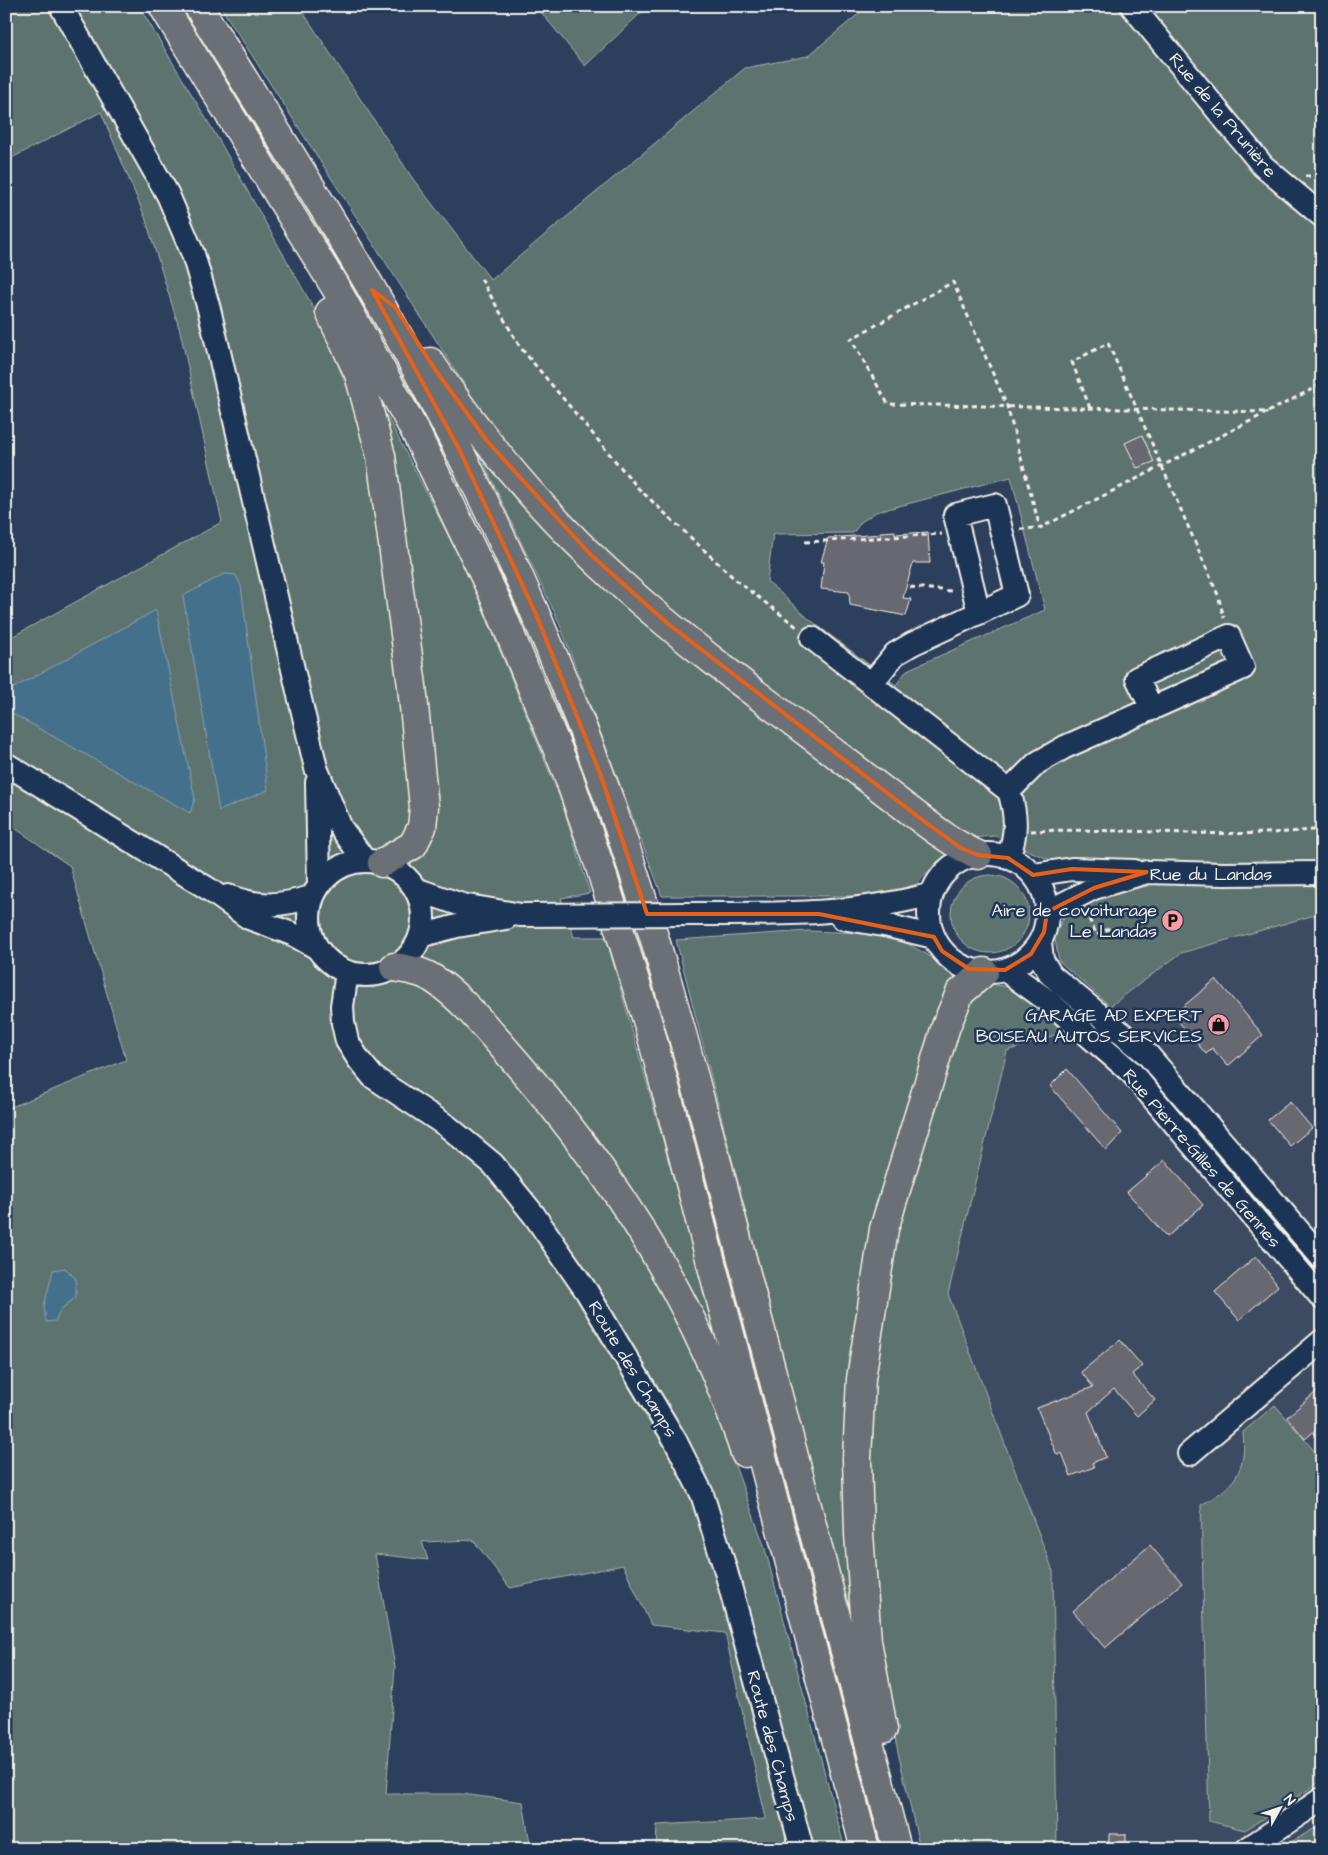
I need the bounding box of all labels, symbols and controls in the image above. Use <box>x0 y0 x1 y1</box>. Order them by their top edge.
street label: Rue de la Prunière <box>1163 48 1282 183</box>
street label: Rue du Landas <box>1150 862 1272 887</box>
place label: Aire de covoiturage Le Landas <box>991 898 1157 944</box>
parking icon: Aire de covoiturage Le Landas <box>1161 908 1185 932</box>
place label: GARAGE AD EXPERT BOISEAU AUTOS SERVICES <box>976 1003 1203 1049</box>
shop icon: GARAGE AD EXPERT BOISEAU AUTOS SERVICES <box>1206 1013 1230 1037</box>
street label: Rue Pierre-Gilles de Gennes <box>1117 1063 1287 1253</box>
street label: Route des Champs <box>582 1296 683 1442</box>
street label: Route des Champs <box>740 1668 805 1824</box>
north arrow <box>1256 1782 1306 1832</box>
text: N <box>1279 1790 1300 1810</box>

